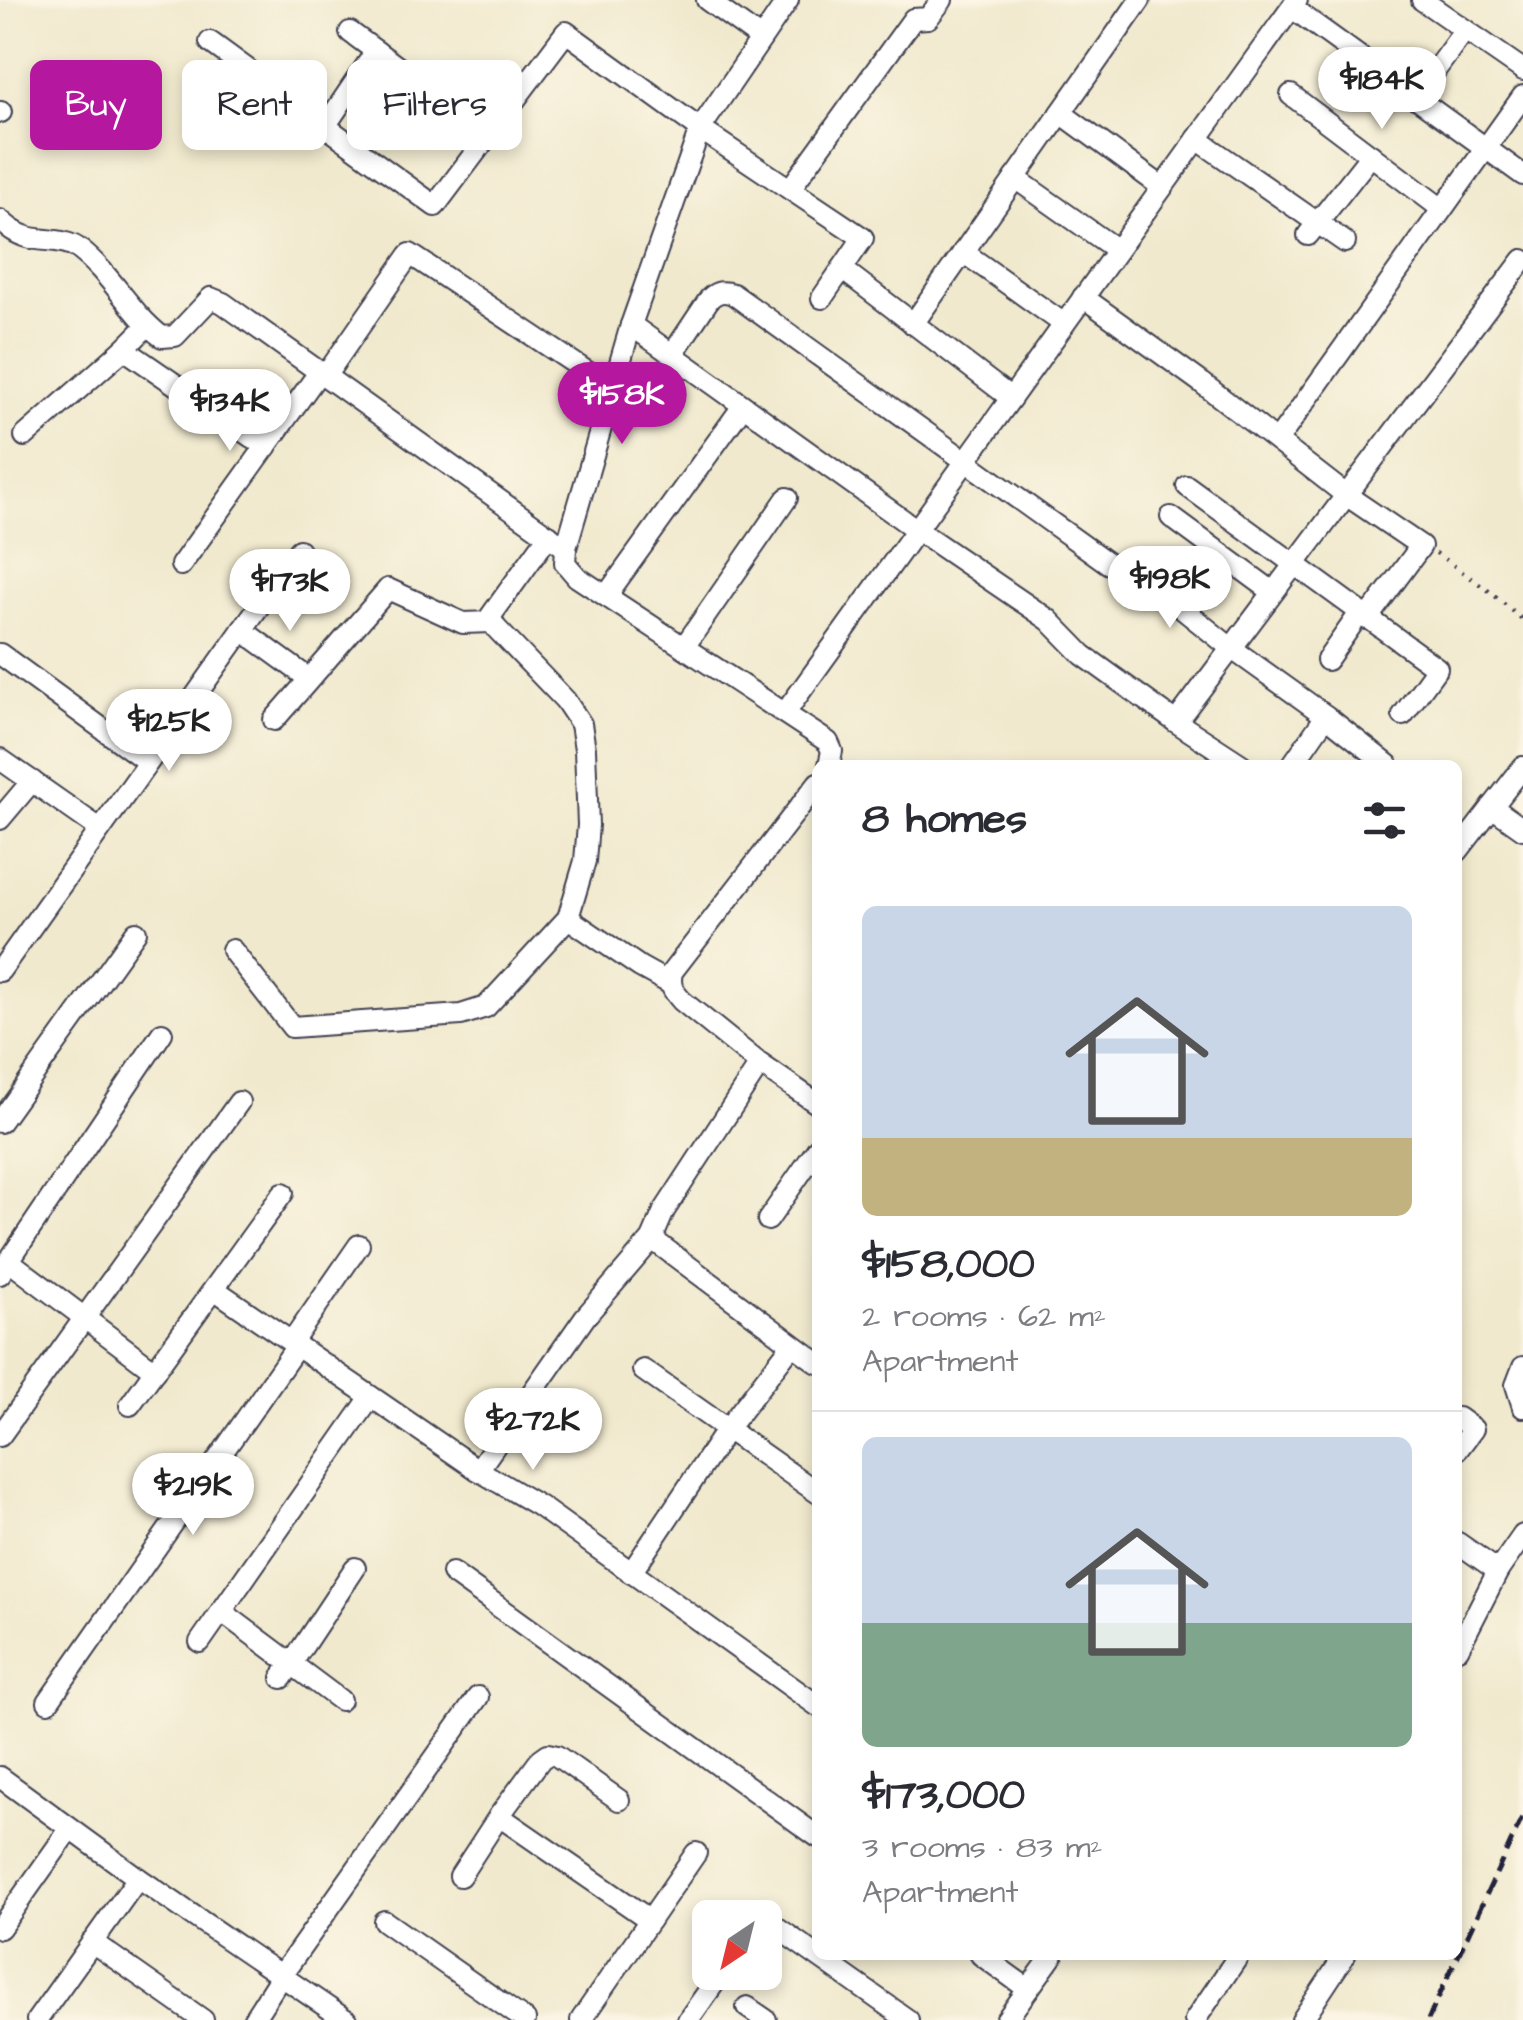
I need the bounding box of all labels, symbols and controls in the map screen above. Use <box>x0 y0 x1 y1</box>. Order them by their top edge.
pin: $184K <box>1312 47 1452 132</box>
text: $184K <box>1340 57 1424 102</box>
chip: Buy <box>30 60 162 150</box>
chip: Rent <box>182 60 327 150</box>
chip: Filters <box>347 60 522 150</box>
pin: $158K <box>552 362 692 447</box>
pin: $134K <box>160 369 300 454</box>
text: $158K <box>580 372 664 417</box>
text: $134K <box>190 379 270 424</box>
pin: $198K <box>1100 546 1240 631</box>
pin: $173K <box>220 549 360 634</box>
text: $198K <box>1130 556 1210 601</box>
text: $173K <box>251 559 329 604</box>
pin: $125K <box>99 689 239 774</box>
text: $125K <box>128 699 210 744</box>
text: 8 homes <box>862 791 1027 849</box>
icon: filters <box>1357 793 1412 848</box>
icon: home <box>1047 971 1227 1151</box>
text: $158,000 <box>862 1236 1035 1294</box>
text: 2 rooms · 62 m² <box>862 1294 1106 1339</box>
text: Apartment <box>862 1339 1018 1384</box>
pin: $272K <box>463 1388 603 1473</box>
text: $272K <box>486 1398 580 1443</box>
pin: $219K <box>123 1453 263 1538</box>
text: $219K <box>154 1463 232 1508</box>
icon: home <box>1047 1502 1227 1682</box>
text: $173,000 <box>862 1767 1025 1825</box>
text: 3 rooms · 83 m² <box>862 1825 1103 1870</box>
text: Apartment <box>862 1870 1018 1915</box>
north arrow <box>692 1900 782 1990</box>
map controls <box>692 1900 782 1990</box>

